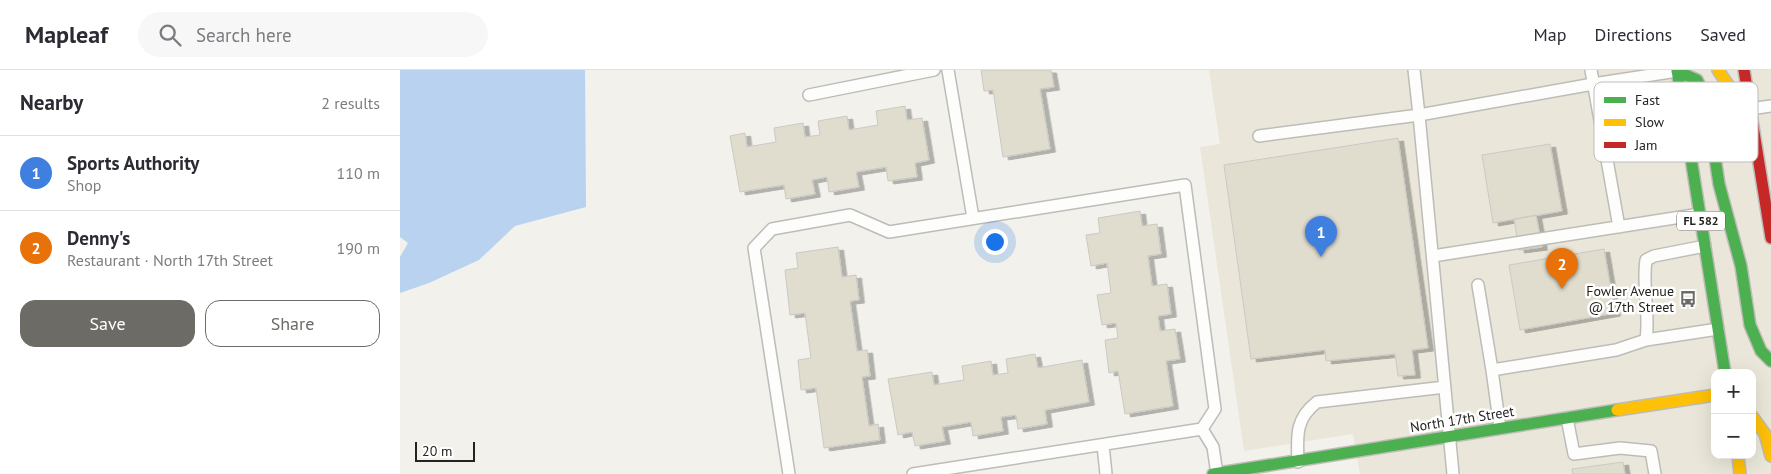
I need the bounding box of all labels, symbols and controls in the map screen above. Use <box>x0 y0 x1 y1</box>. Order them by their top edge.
search box <box>138 12 488 57</box>
text: Mapleaf <box>25 19 108 50</box>
icon: search <box>156 21 184 49</box>
text: Search here <box>196 23 292 47</box>
text: Map <box>1534 23 1566 46</box>
text: Directions <box>1594 23 1672 46</box>
text: Saved <box>1700 23 1746 46</box>
legend <box>1594 82 1758 162</box>
text: Nearby <box>20 89 83 116</box>
text: Fast <box>1635 91 1660 109</box>
text: 2 results <box>321 93 380 113</box>
text: Slow <box>1635 113 1665 131</box>
text: Jam <box>1634 136 1657 154</box>
text: Sports Authority <box>67 151 199 175</box>
text: 1 <box>31 163 41 183</box>
text: 110 m <box>337 163 380 183</box>
text: Shop <box>67 175 101 195</box>
road number: FL 582 <box>1677 212 1725 230</box>
pin: 1 <box>1305 216 1337 257</box>
text: Denny's <box>67 226 130 250</box>
your location <box>982 229 1008 255</box>
text: 2 <box>31 238 41 258</box>
text: 190 m <box>337 238 380 258</box>
pin: 2 <box>1546 248 1578 289</box>
text: Restaurant · North 17th Street <box>67 250 273 270</box>
place label: Fowler Avenue @ 17th Street <box>1586 282 1674 316</box>
bus stop icon: Fowler Avenue @ 17th Street <box>1678 289 1698 309</box>
button: Save <box>20 300 195 347</box>
button: Share <box>205 300 380 347</box>
map controls <box>1711 369 1756 459</box>
button: + <box>1711 369 1756 414</box>
street label: North 17th Street <box>1409 402 1516 436</box>
button: − <box>1711 414 1756 459</box>
scale bar <box>415 439 475 462</box>
text: 20 m <box>422 442 452 460</box>

